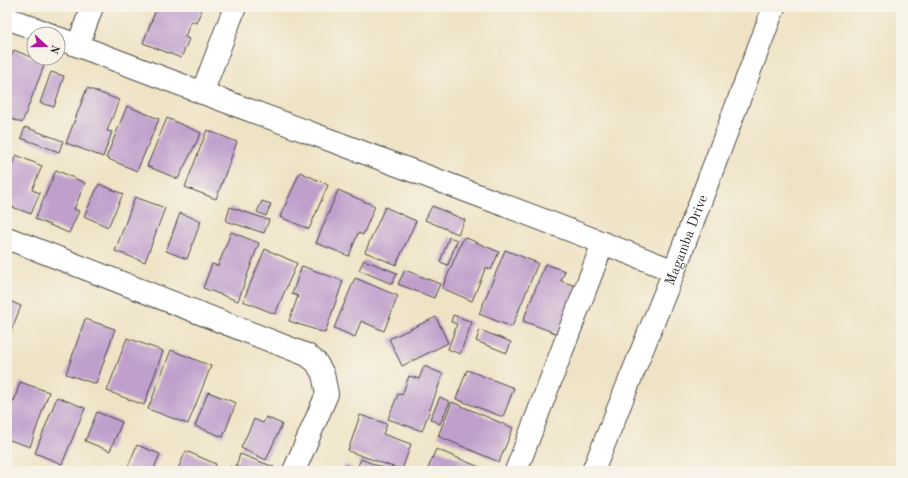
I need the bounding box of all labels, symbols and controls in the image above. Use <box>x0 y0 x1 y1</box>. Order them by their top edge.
north arrow <box>26 26 66 66</box>
text: N <box>47 43 61 55</box>
street label: Magamba Drive <box>663 193 710 288</box>

